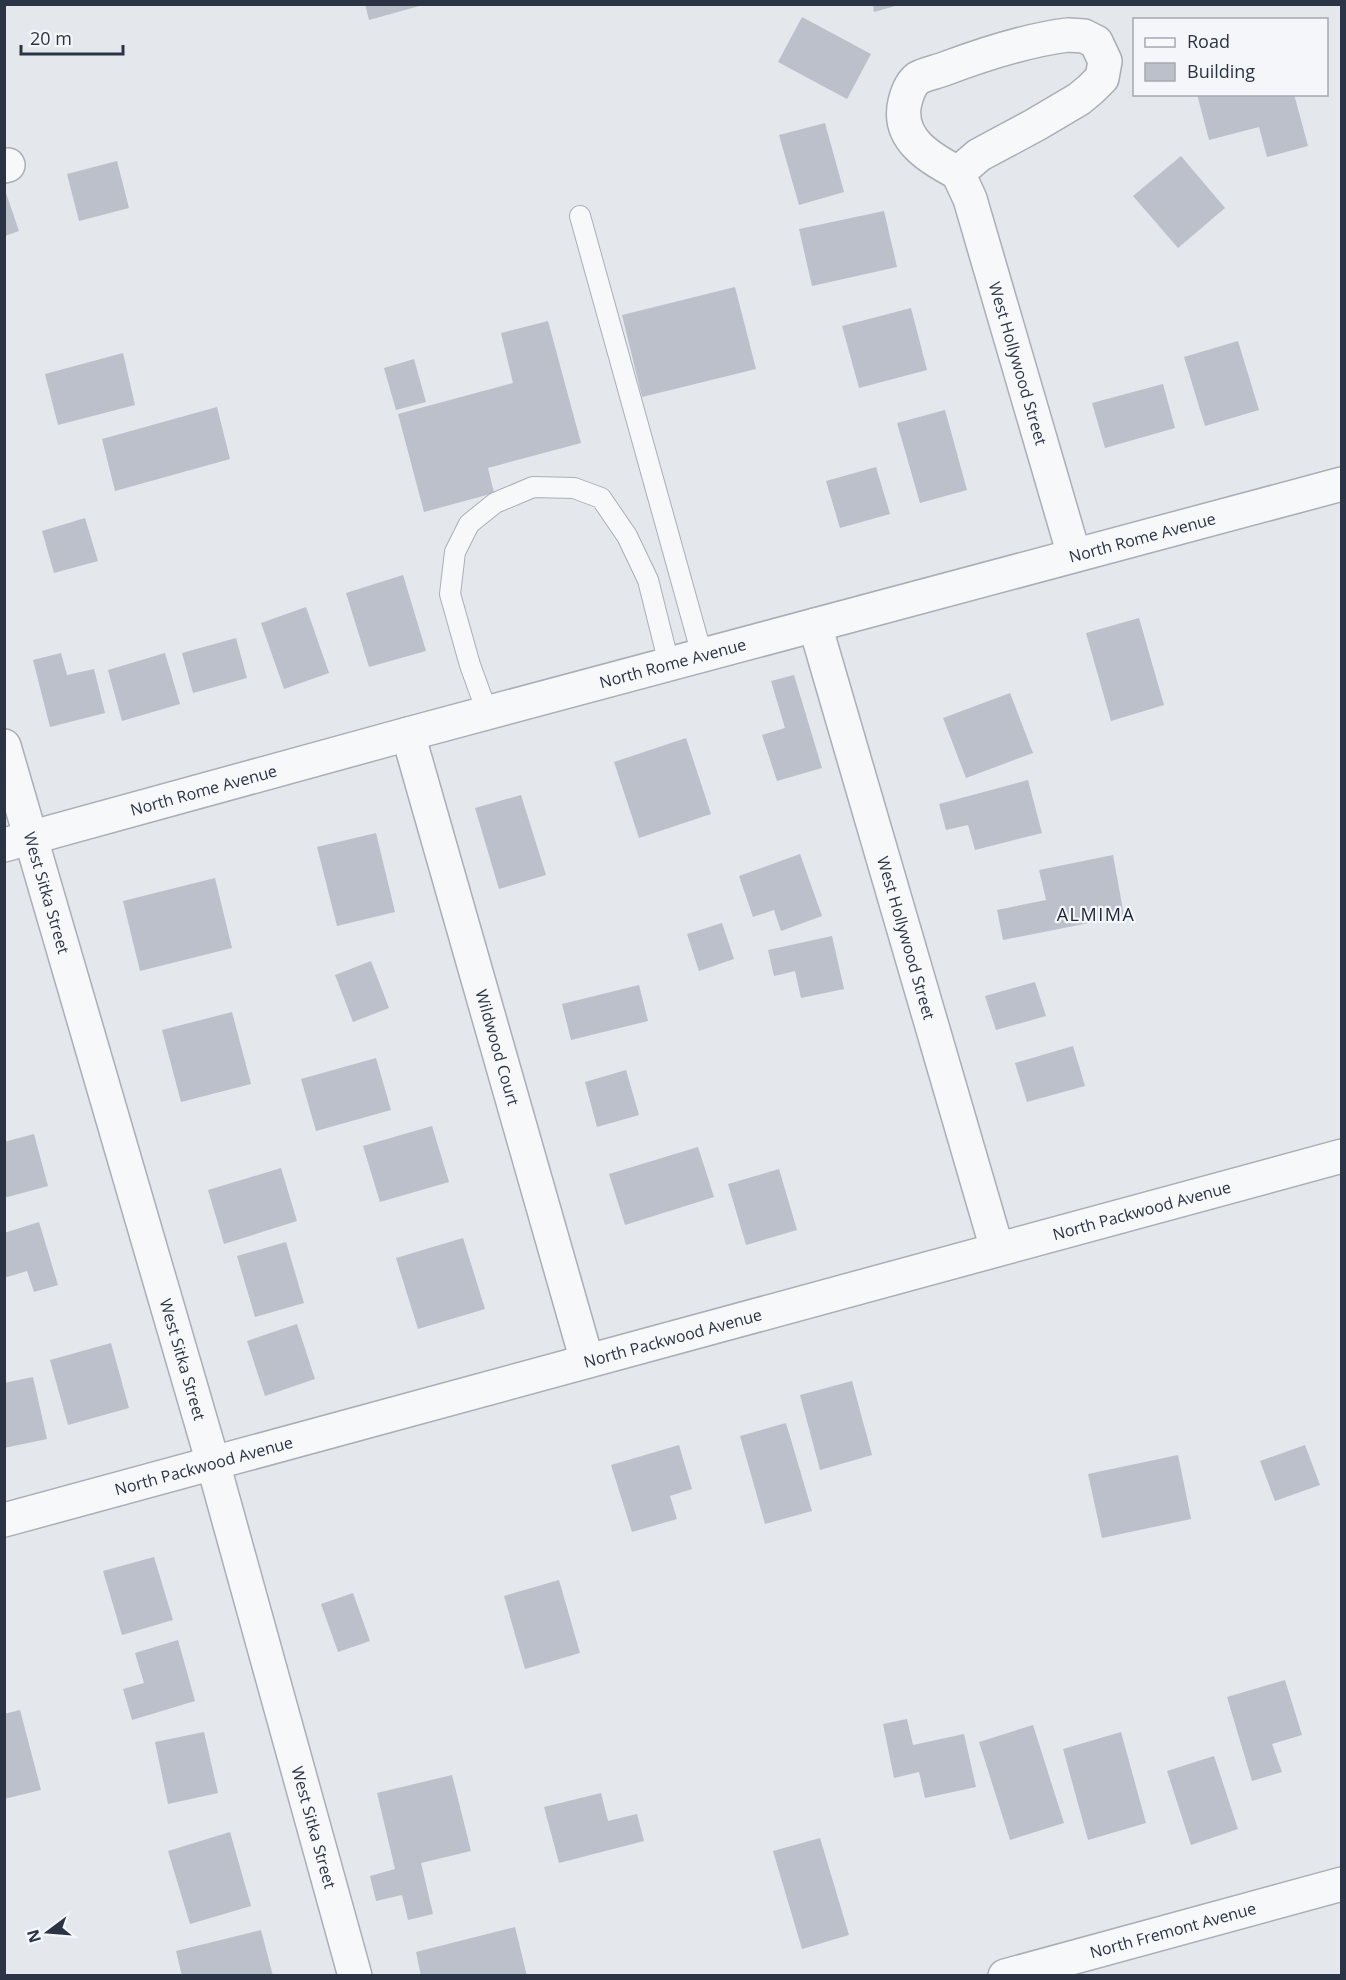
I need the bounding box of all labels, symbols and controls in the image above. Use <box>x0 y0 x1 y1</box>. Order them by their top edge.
scale bar <box>21 18 123 56</box>
legend <box>1133 18 1328 96</box>
text: 20 m <box>30 26 72 50</box>
text: Road <box>1187 29 1230 53</box>
text: Building <box>1187 59 1255 83</box>
street label: West Hollywood Street <box>984 279 1052 448</box>
street label: North Rome Avenue <box>1066 507 1218 568</box>
street label: North Rome Avenue <box>597 633 749 693</box>
street label: North Rome Avenue <box>128 760 279 821</box>
street label: West Sitka Street <box>19 829 75 957</box>
street label: West Hollywood Street <box>872 854 941 1022</box>
district label: ALMIMA <box>1057 902 1135 926</box>
street label: Wildwood Court <box>470 987 525 1108</box>
street label: North Packwood Avenue <box>1050 1176 1233 1245</box>
street label: West Sitka Street <box>155 1296 211 1423</box>
street label: North Packwood Avenue <box>581 1303 764 1373</box>
street label: North Packwood Avenue <box>112 1431 295 1500</box>
street label: West Sitka Street <box>286 1764 341 1891</box>
street label: North Fremont Avenue <box>1087 1897 1258 1963</box>
north arrow <box>18 1902 78 1962</box>
text: N <box>21 1927 46 1945</box>

